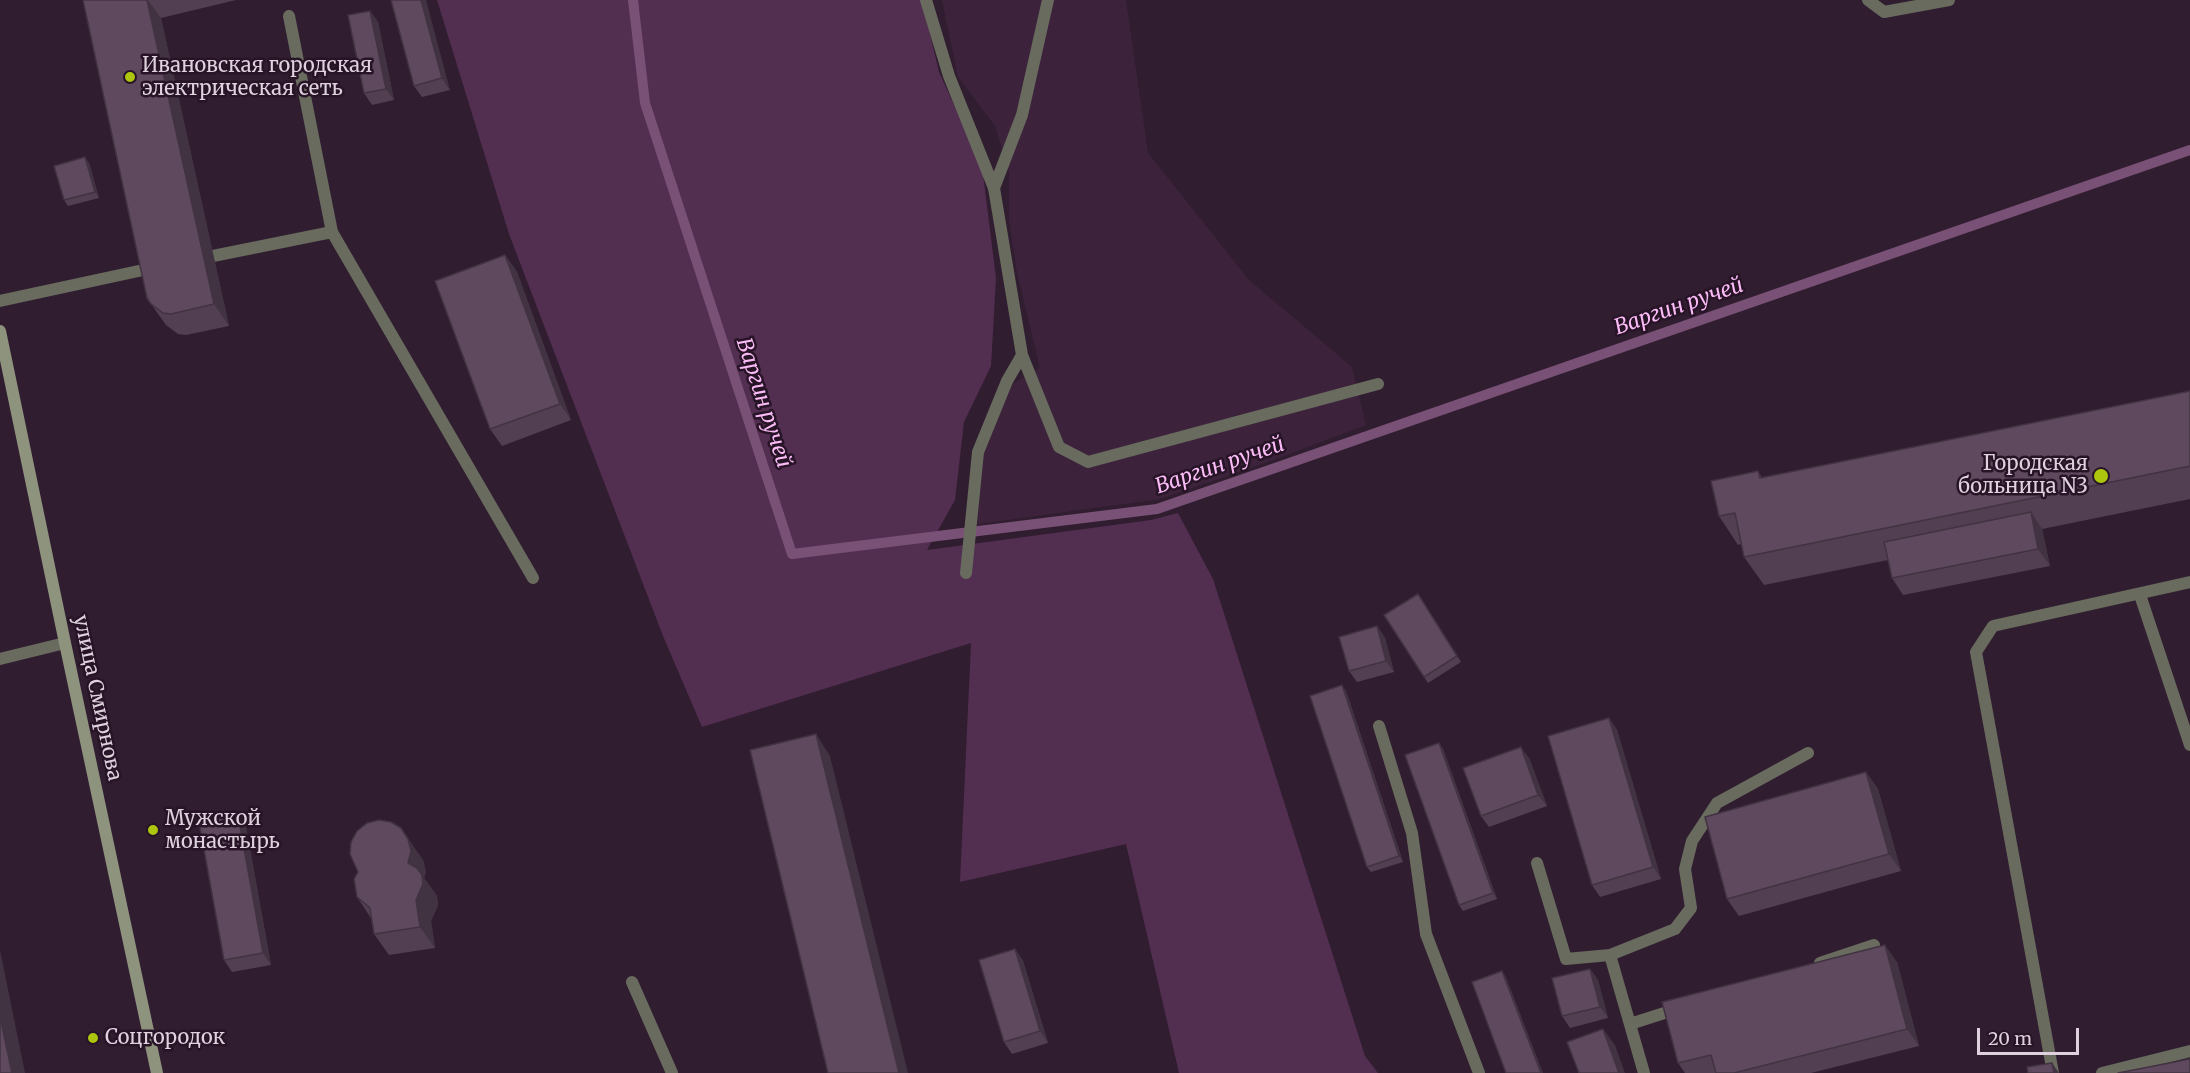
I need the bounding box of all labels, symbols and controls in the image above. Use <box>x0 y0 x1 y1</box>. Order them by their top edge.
place label: Ивановская городская электрическая сеть <box>142 54 372 101</box>
marker: Ивановская городская электрическая сеть <box>123 70 137 84</box>
water label: Варгин ручей <box>1611 273 1747 341</box>
water label: Варгин ручей <box>730 335 796 471</box>
water label: Варгин ручей <box>1152 432 1288 500</box>
place label: Городская больница N3 <box>1958 452 2088 499</box>
marker: Городская больница N3 <box>2092 467 2110 485</box>
street label: улица Смирнова <box>68 613 126 783</box>
place label: Мужской монастырь <box>165 807 280 854</box>
marker: Мужской монастырь <box>146 823 160 837</box>
scale bar <box>1980 1016 2082 1054</box>
place label: Соцгородок <box>105 1026 225 1050</box>
text: 20 m <box>1988 1027 2032 1050</box>
marker: Соцгородок <box>86 1031 100 1045</box>

